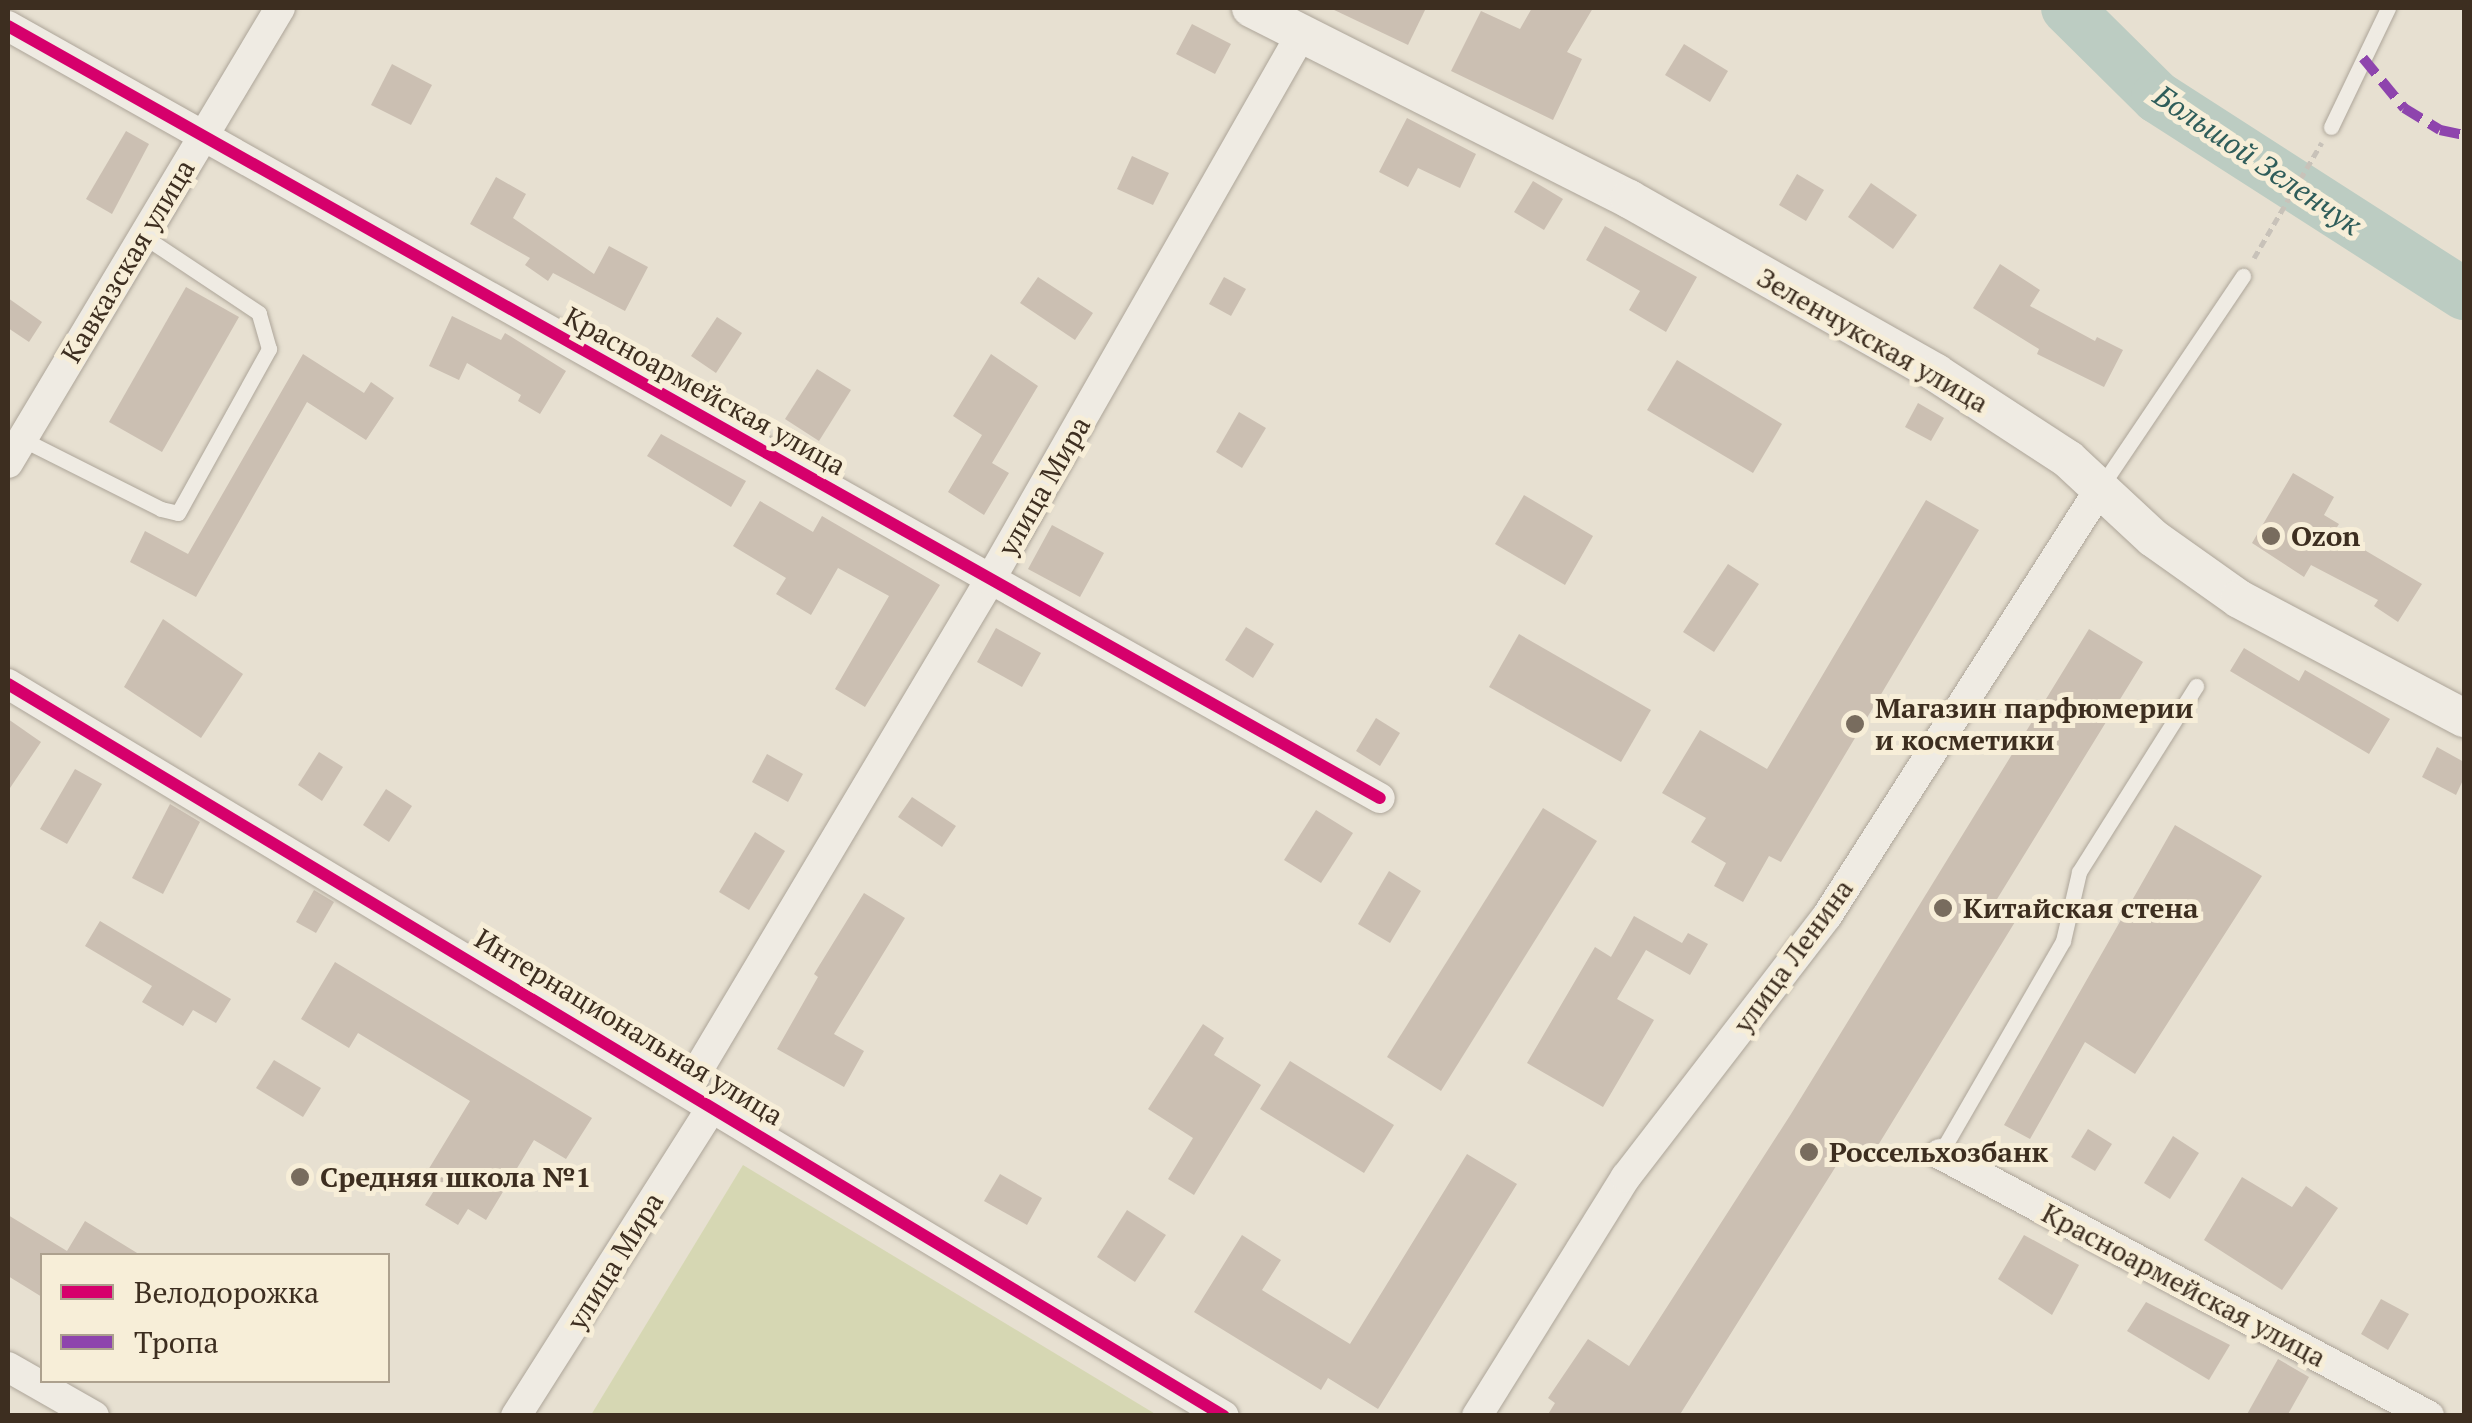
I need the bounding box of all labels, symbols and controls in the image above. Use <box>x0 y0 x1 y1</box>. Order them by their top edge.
water label: Большой Зеленчук <box>2147 77 2369 243</box>
street label: Кавказская улица <box>54 153 202 369</box>
street label: Зеленчукская улица <box>1751 260 1995 420</box>
street label: Красноармейская улица <box>558 300 852 482</box>
street label: улица Мира <box>991 410 1097 562</box>
place label: Ozon <box>2291 519 2360 553</box>
marker: Ozon <box>2260 525 2282 547</box>
place label: Магазин парфюмерии и косметики <box>1875 691 2194 757</box>
marker: Магазин парфюмерии и косметики <box>1844 713 1866 735</box>
street label: улица Ленина <box>1726 873 1860 1039</box>
place label: Китайская стена <box>1963 891 2199 925</box>
marker: Китайская стена <box>1932 897 1954 919</box>
street label: Интернациональная улица <box>469 922 789 1132</box>
place label: Россельхозбанк <box>1829 1135 2048 1169</box>
marker: Россельхозбанк <box>1798 1141 1820 1163</box>
place label: Средняя школа №1 <box>320 1160 591 1194</box>
marker: Средняя школа №1 <box>289 1166 311 1188</box>
street label: улица Мира <box>560 1186 670 1336</box>
street label: Красноармейская улица <box>2036 1196 2332 1374</box>
legend <box>40 1253 390 1383</box>
text: Велодорожка <box>134 1272 319 1312</box>
text: Тропа <box>134 1322 219 1362</box>

